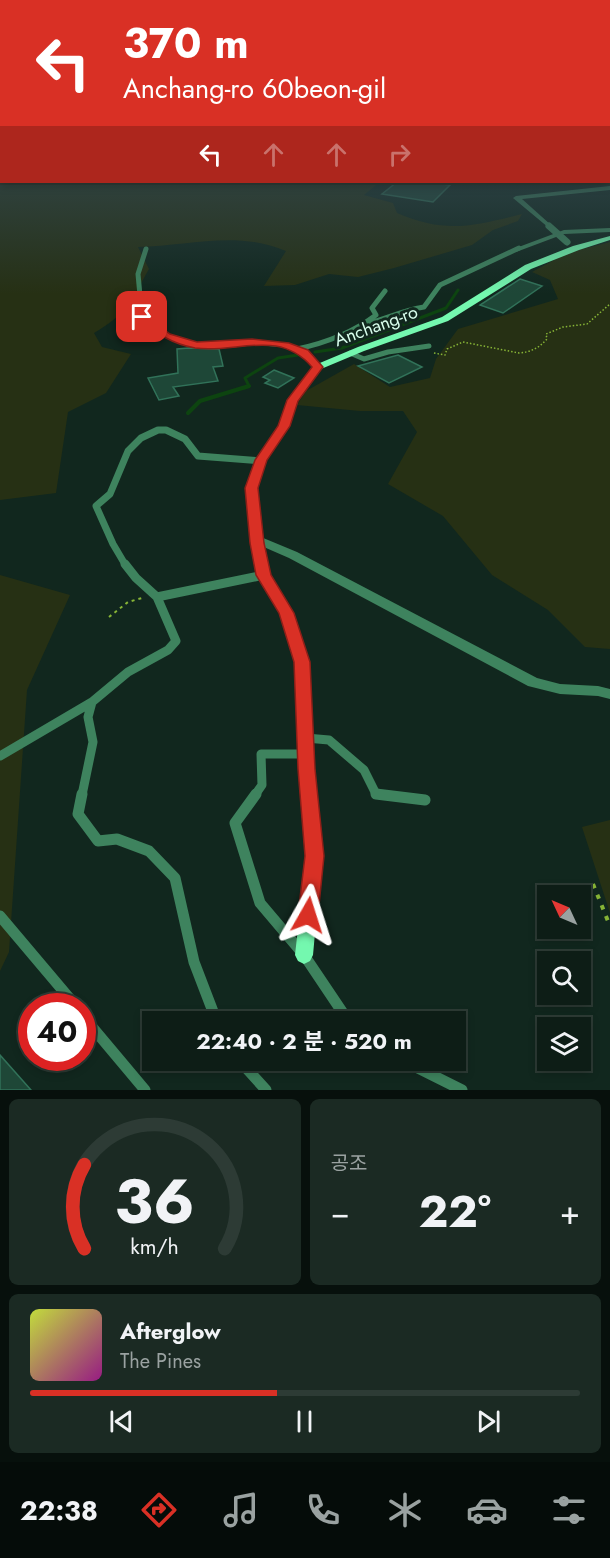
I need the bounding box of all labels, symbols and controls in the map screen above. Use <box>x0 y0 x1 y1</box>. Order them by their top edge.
text: 370 m <box>123 13 249 74</box>
icon: left <box>24 24 102 102</box>
text: Anchang-ro 60beon-gil <box>123 69 386 108</box>
icon: left <box>194 138 227 171</box>
icon: ahead <box>257 138 290 171</box>
icon: ahead <box>320 138 353 171</box>
icon: right <box>383 138 416 171</box>
pin <box>116 291 167 342</box>
street label: Anchang-ro <box>331 299 422 353</box>
icon: arrive <box>125 300 158 333</box>
position arrow <box>276 883 340 947</box>
north arrow <box>537 885 591 939</box>
map controls <box>537 885 591 1071</box>
button: search <box>537 951 591 1005</box>
speed limit sign: 40 <box>18 993 96 1071</box>
button: layers <box>537 1017 591 1071</box>
text: 22:40 · 2 분 · 520 m <box>196 1025 412 1057</box>
text: 공조 <box>331 1149 367 1178</box>
text: 36 <box>115 1156 195 1246</box>
text: 22° <box>419 1179 491 1244</box>
text: − <box>331 1189 350 1236</box>
text: + <box>560 1189 580 1236</box>
text: km/h <box>131 1231 179 1262</box>
text: Afterglow <box>120 1315 221 1347</box>
text: The Pines <box>120 1347 201 1376</box>
icon: previous <box>105 1405 138 1438</box>
icon: pause <box>288 1405 321 1438</box>
icon: next <box>472 1405 505 1438</box>
icon: directions <box>138 1489 180 1531</box>
icon: music <box>220 1489 262 1531</box>
icon: phone <box>302 1489 344 1531</box>
icon: climate <box>384 1489 426 1531</box>
icon: car <box>466 1489 508 1531</box>
icon: filters <box>548 1489 590 1531</box>
text: 22:38 <box>20 1491 98 1530</box>

